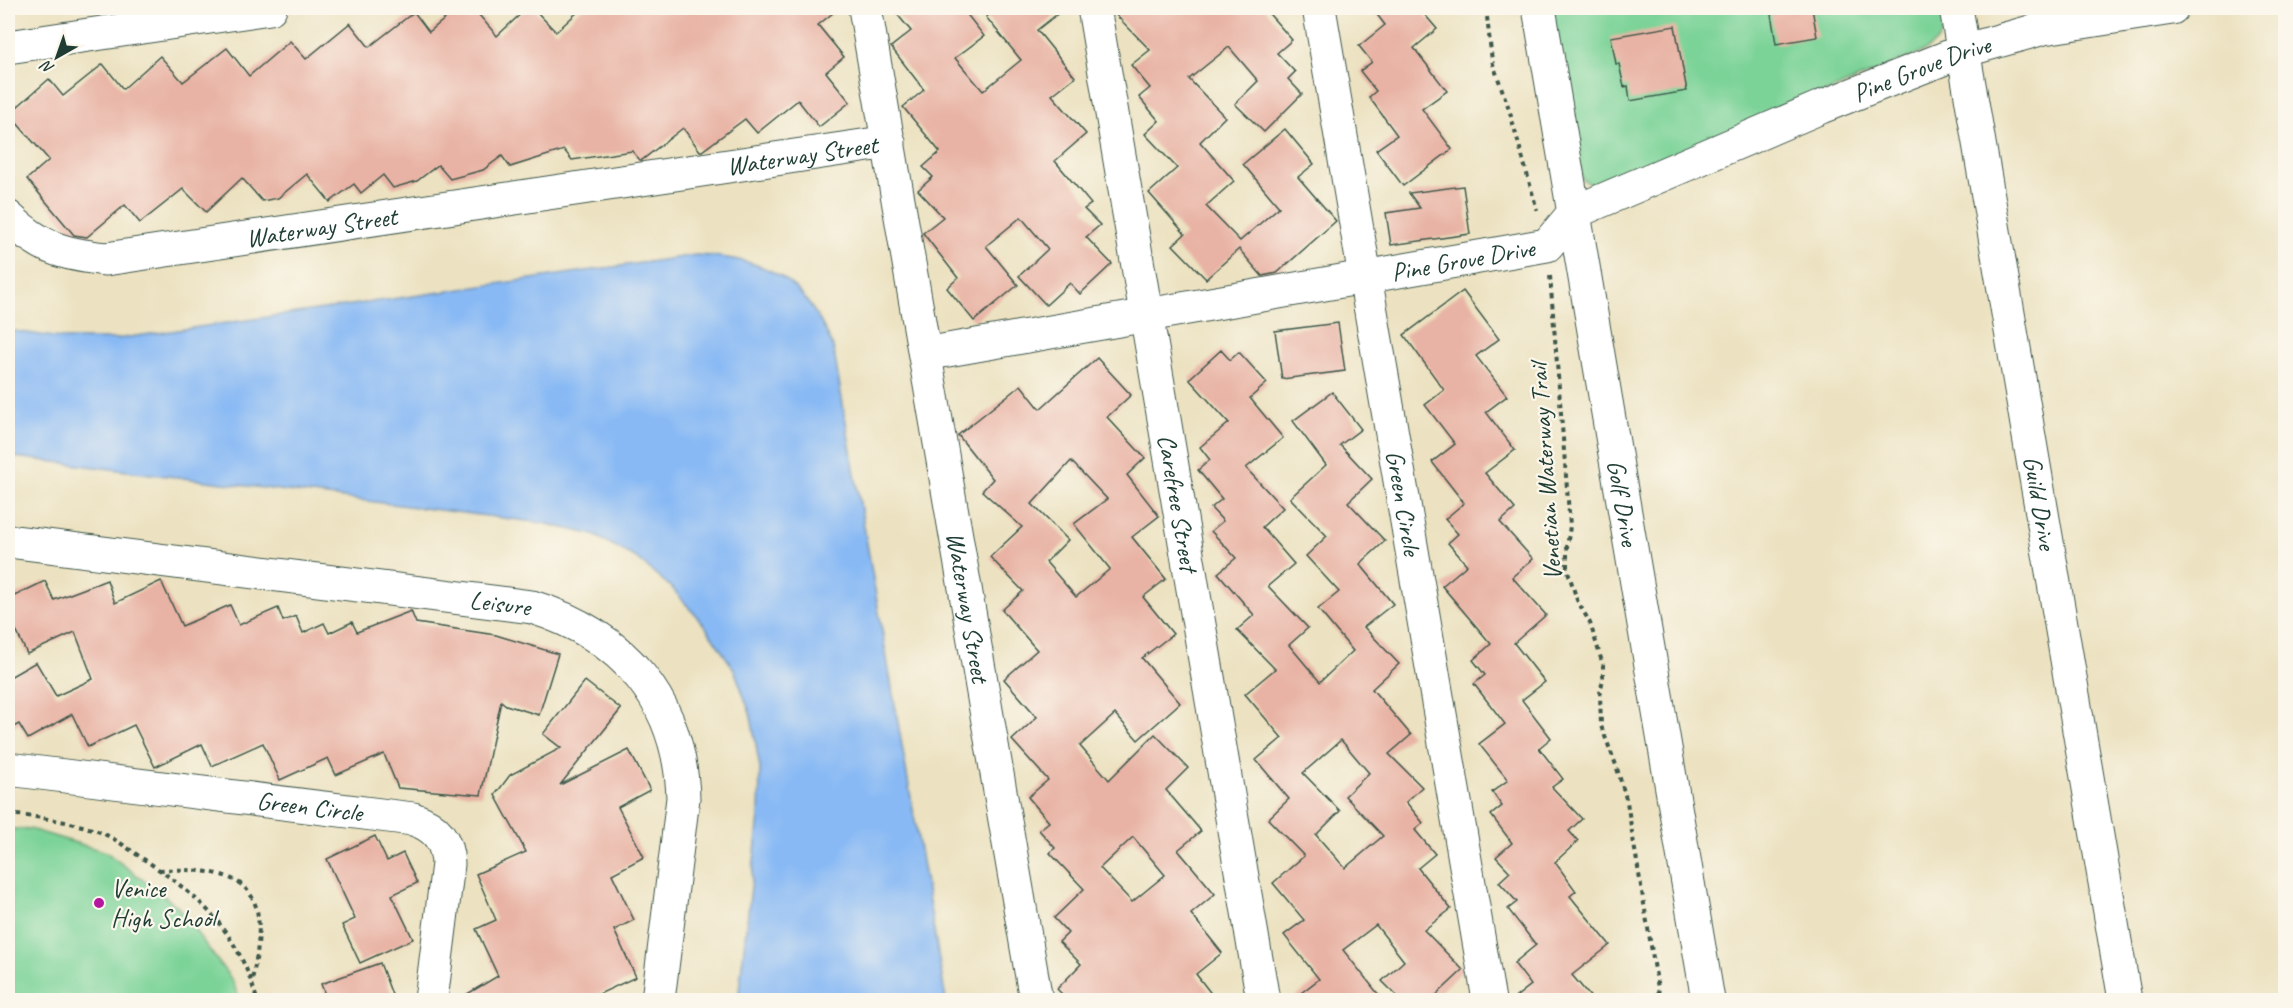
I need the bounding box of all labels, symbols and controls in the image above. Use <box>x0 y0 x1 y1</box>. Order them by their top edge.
north arrow <box>27 27 87 87</box>
street label: Pine Grove Drive <box>1848 28 1996 110</box>
text: N <box>35 55 58 79</box>
street label: Waterway Street <box>724 128 882 183</box>
street label: Waterway Street <box>244 199 401 255</box>
street label: Pine Grove Drive <box>1389 231 1539 289</box>
street label: Venetian Waterway Trail <box>1521 357 1570 582</box>
street label: Carefree Street <box>1150 432 1206 577</box>
street label: Green Circle <box>1378 448 1429 560</box>
street label: Guild Drive <box>2016 454 2064 555</box>
street label: Golf Drive <box>1599 458 1647 550</box>
street label: Waterway Street <box>939 530 997 687</box>
street label: Leisure <box>468 583 535 624</box>
street label: Green Circle <box>255 784 367 830</box>
place label: Venice High School <box>111 872 220 935</box>
marker: Venice High School <box>92 896 106 910</box>

